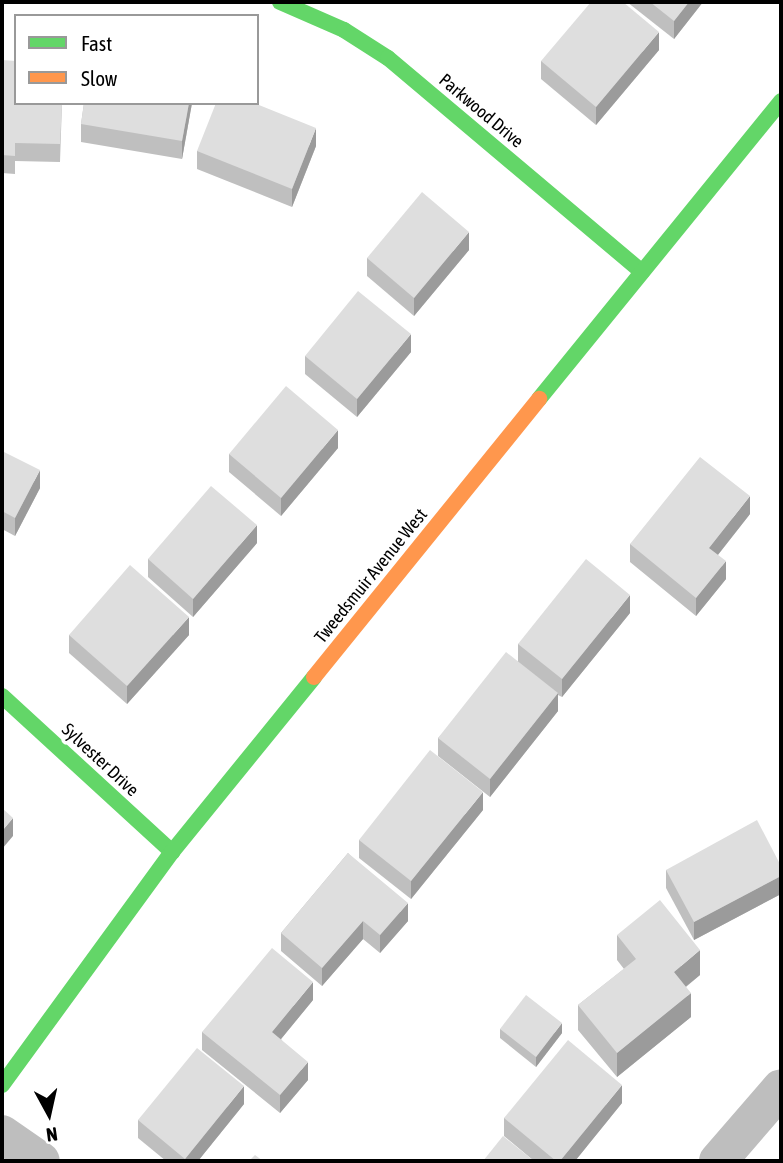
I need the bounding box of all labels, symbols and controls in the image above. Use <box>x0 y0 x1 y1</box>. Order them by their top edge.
legend <box>14 14 259 105</box>
text: Fast <box>81 31 112 55</box>
text: Slow <box>81 66 117 90</box>
street label: Parkwood Drive <box>434 69 528 153</box>
street label: Tweedsmuir Avenue West <box>310 504 432 648</box>
street label: Sylvester Drive <box>57 719 143 801</box>
north arrow <box>14 1079 84 1149</box>
text: N <box>45 1123 59 1146</box>

